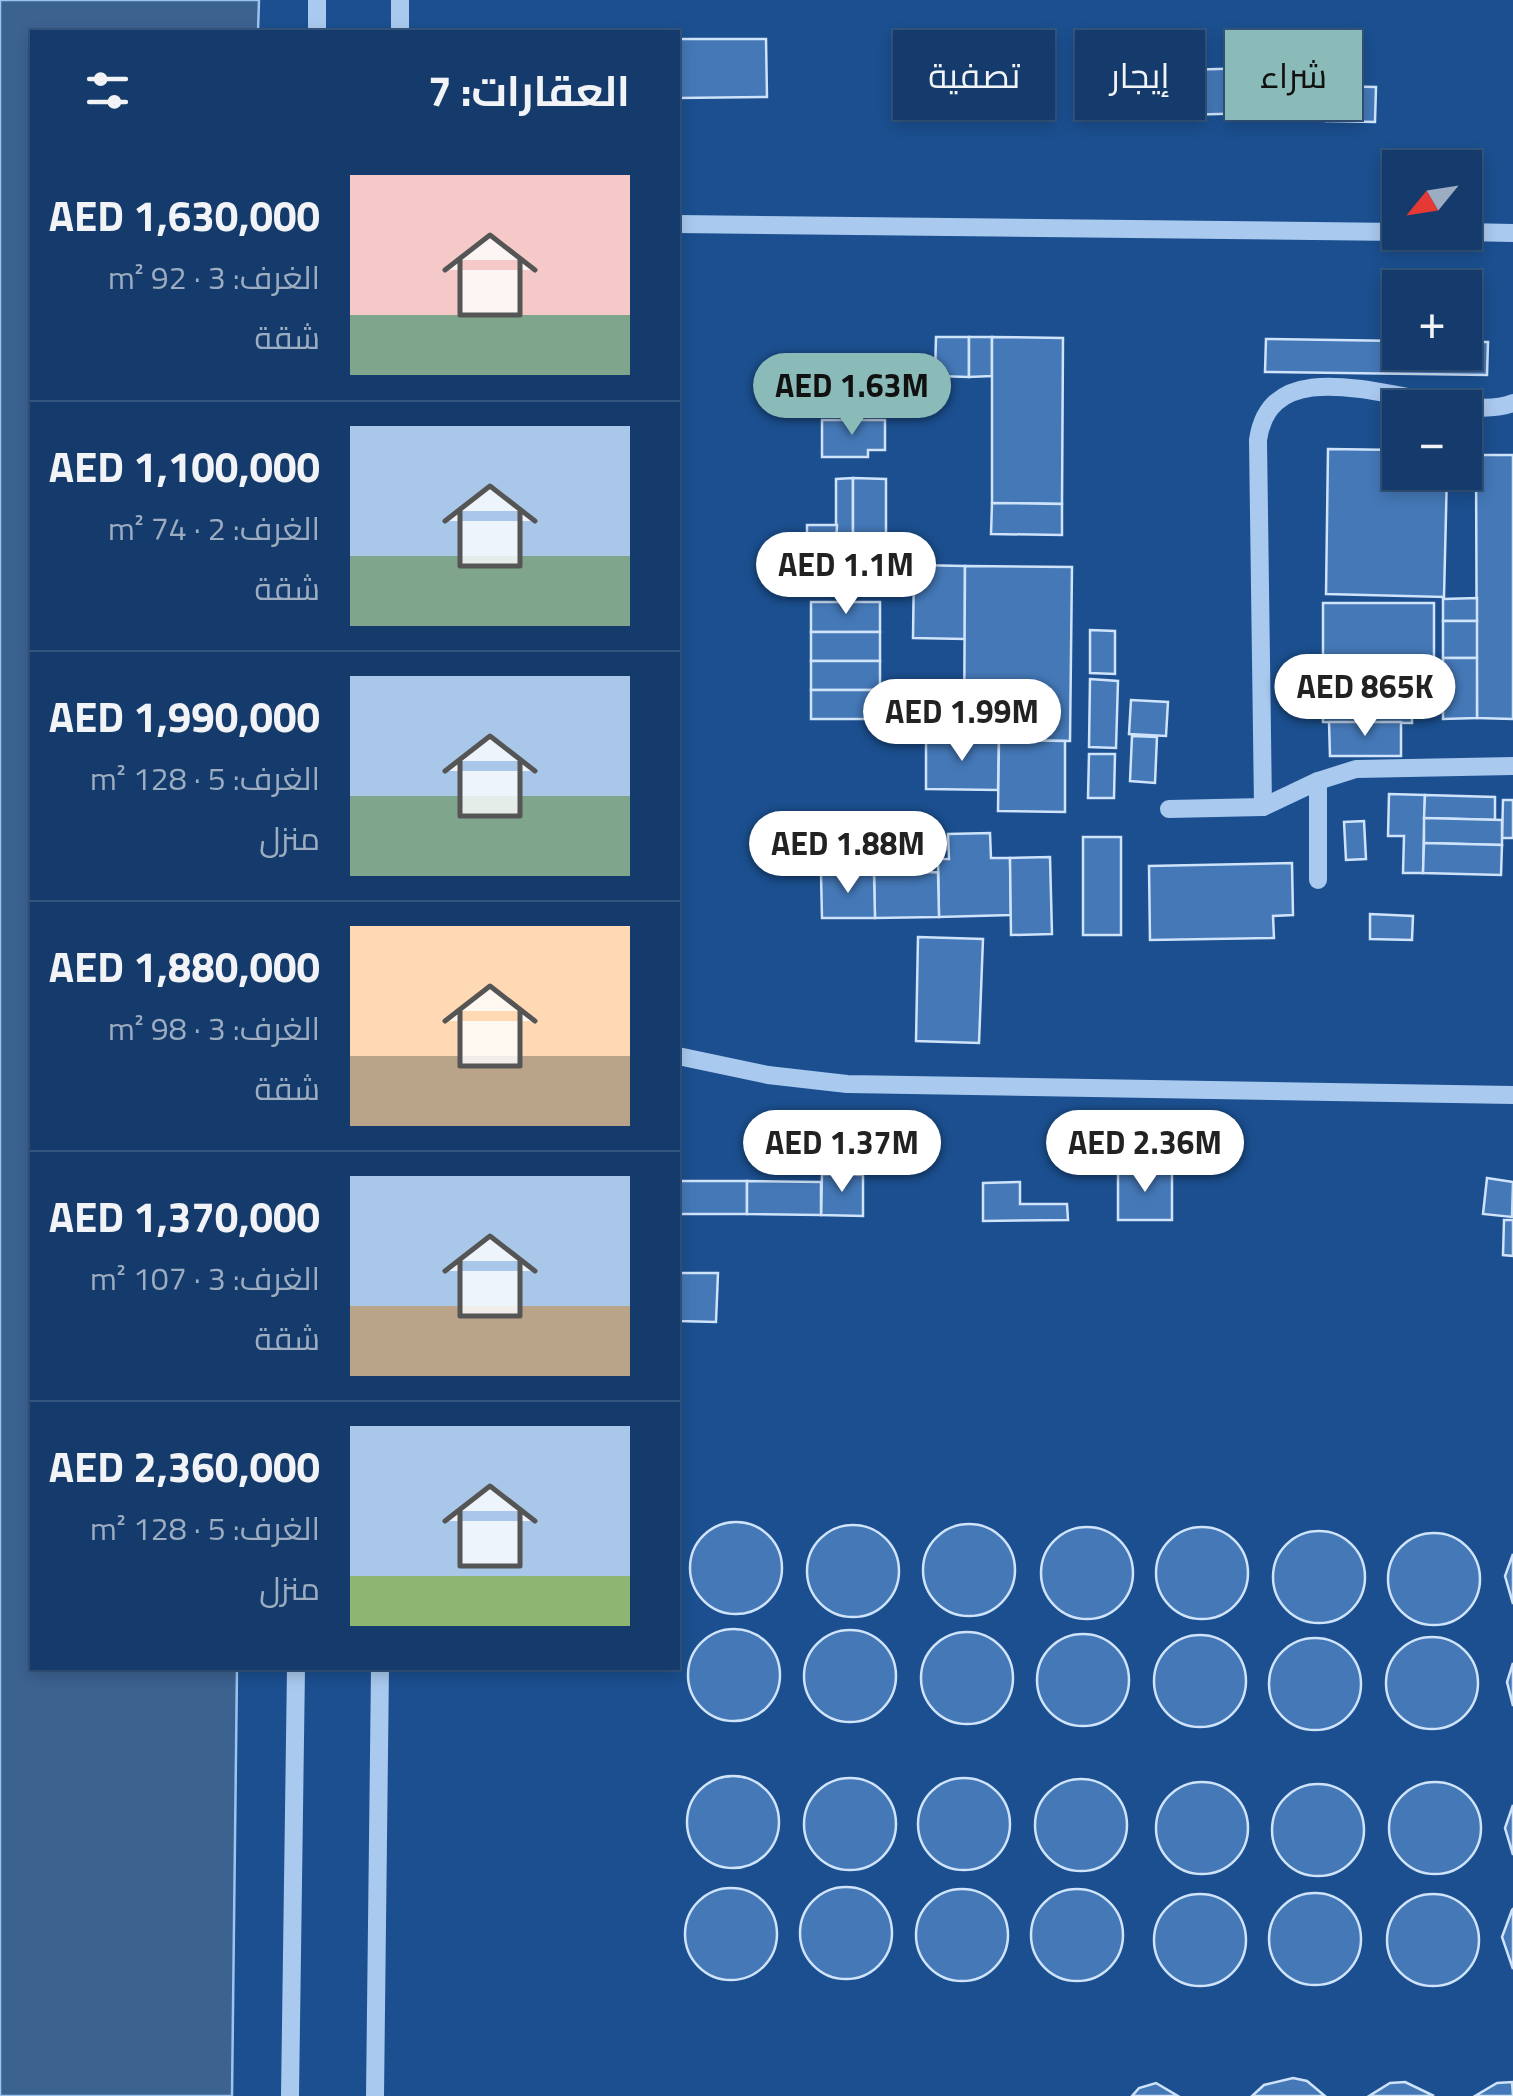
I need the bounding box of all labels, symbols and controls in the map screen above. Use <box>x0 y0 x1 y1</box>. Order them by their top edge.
chip: تصفية <box>893 30 1055 120</box>
chip: إيجار <box>1075 30 1205 120</box>
chip: شراء <box>1225 30 1362 120</box>
text: العقارات: 7 <box>428 58 630 122</box>
icon: filters <box>80 63 135 118</box>
north arrow <box>1382 150 1482 250</box>
map controls <box>1382 150 1482 490</box>
text: AED 1,630,000 <box>49 183 320 247</box>
icon: home <box>430 215 550 335</box>
text: الغرف: 3 · 92 m² <box>108 253 320 301</box>
button: + <box>1382 270 1482 370</box>
text: شقة <box>255 313 320 361</box>
pin: AED 1.63M <box>738 353 966 438</box>
text: AED 1.63M <box>775 361 929 409</box>
button: − <box>1382 390 1482 490</box>
text: AED 1,100,000 <box>49 434 320 498</box>
icon: home <box>430 466 550 586</box>
text: الغرف: 2 · 74 m² <box>108 504 320 552</box>
pin: AED 1.1M <box>743 532 949 617</box>
text: AED 1.1M <box>778 540 914 588</box>
text: شقة <box>255 564 320 612</box>
pin: AED 865K <box>1262 654 1468 739</box>
text: AED 865K <box>1296 662 1434 710</box>
pin: AED 1.99M <box>848 679 1076 764</box>
text: AED 1,990,000 <box>49 684 320 748</box>
text: AED 1.99M <box>885 687 1039 735</box>
icon: home <box>430 716 550 836</box>
text: الغرف: 5 · 128 m² <box>90 754 320 802</box>
pin: AED 1.88M <box>734 811 962 896</box>
text: منزل <box>259 814 320 862</box>
text: AED 1.88M <box>771 819 925 867</box>
text: AED 1,880,000 <box>49 934 320 998</box>
icon: home <box>430 966 550 1086</box>
text: الغرف: 3 · 98 m² <box>108 1004 320 1052</box>
text: شقة <box>255 1064 320 1112</box>
pin: AED 1.37M <box>728 1110 956 1195</box>
pin: AED 2.36M <box>1031 1110 1259 1195</box>
text: AED 1.37M <box>765 1118 919 1166</box>
text: AED 2.36M <box>1068 1118 1222 1166</box>
text: AED 1,370,000 <box>49 1184 320 1248</box>
icon: home <box>430 1216 550 1336</box>
text: الغرف: 3 · 107 m² <box>90 1254 320 1302</box>
text: شقة <box>255 1314 320 1362</box>
text: AED 2,360,000 <box>49 1434 320 1498</box>
icon: home <box>430 1466 550 1586</box>
text: الغرف: 5 · 128 m² <box>90 1504 320 1552</box>
text: منزل <box>259 1564 320 1612</box>

